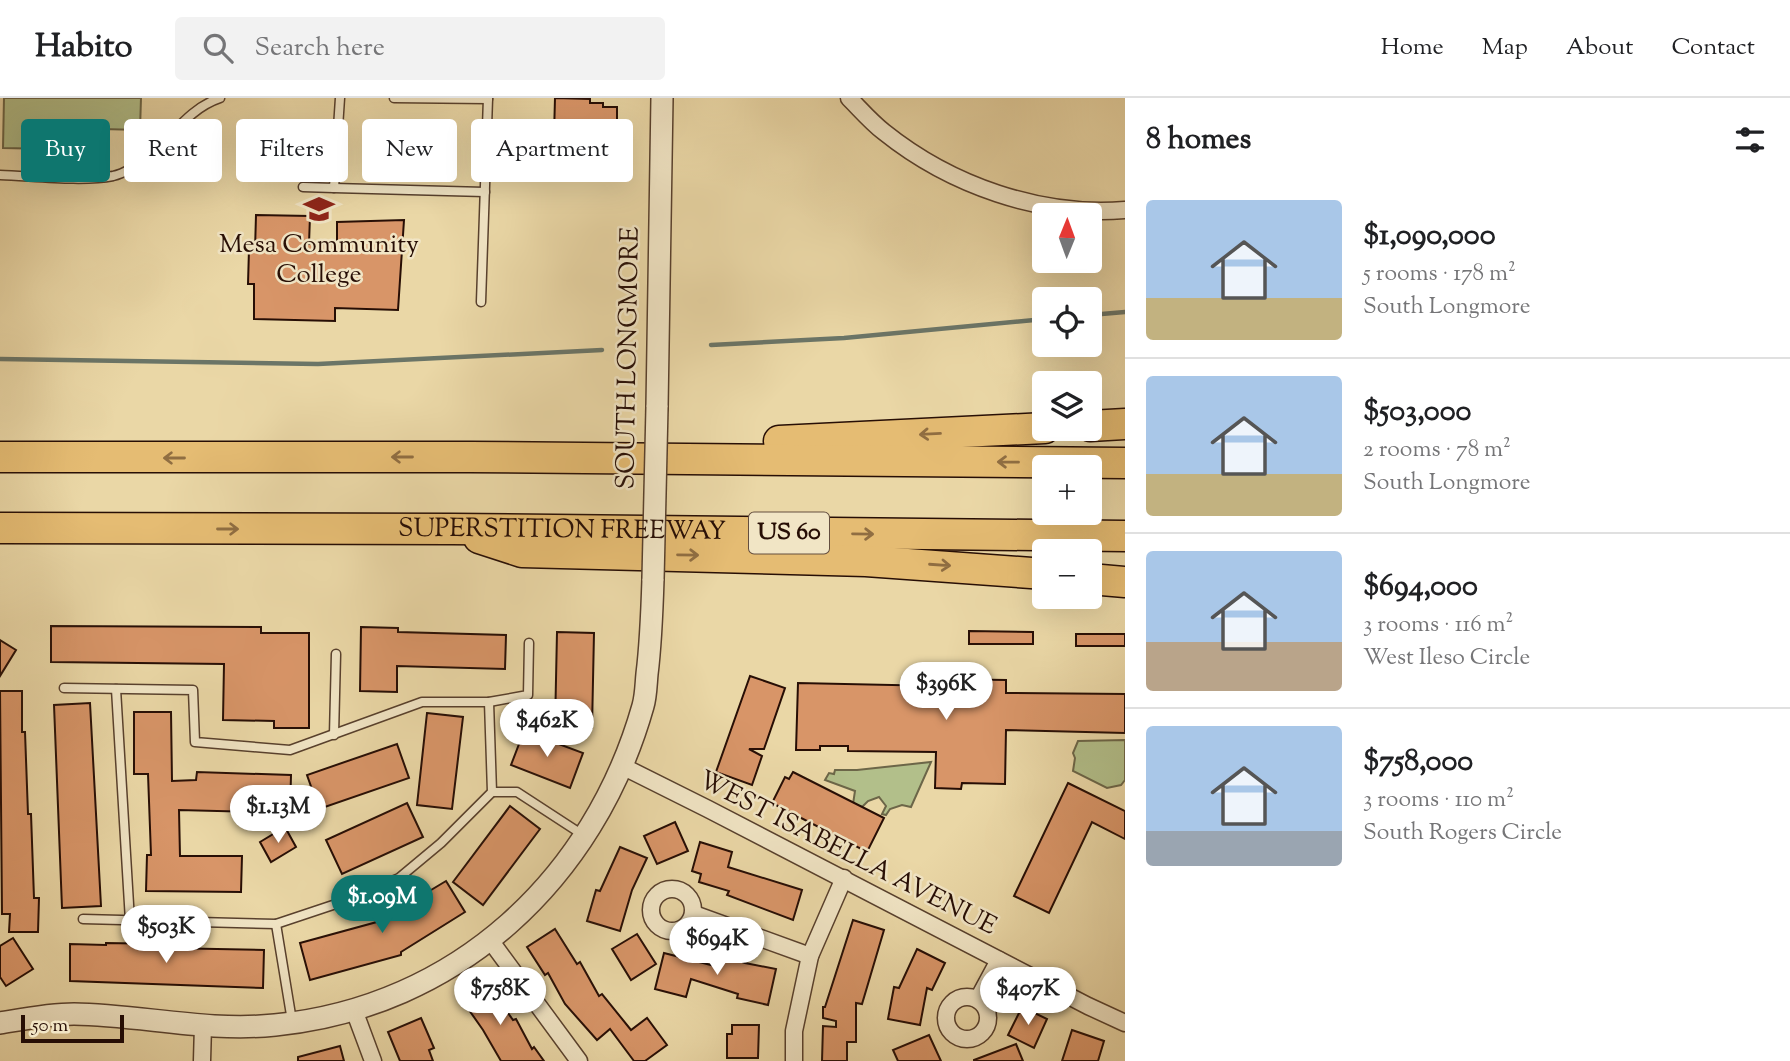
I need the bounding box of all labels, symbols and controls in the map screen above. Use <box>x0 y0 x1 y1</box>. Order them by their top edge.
search box <box>175 17 665 80</box>
text: Habito <box>35 24 133 72</box>
icon: search <box>199 29 237 67</box>
text: Search here <box>255 30 385 67</box>
text: Home <box>1381 31 1444 65</box>
text: Map <box>1482 31 1528 65</box>
text: About <box>1566 31 1633 65</box>
text: Contact <box>1671 31 1755 65</box>
chip: Buy <box>21 119 110 182</box>
chip: Rent <box>124 119 222 182</box>
chip: Filters <box>236 119 348 182</box>
chip: New <box>362 119 457 182</box>
chip: Apartment <box>471 119 633 182</box>
text: 8 homes <box>1146 119 1251 162</box>
icon: filters <box>1731 121 1769 159</box>
school or university icon: Mesa Community College <box>302 192 336 226</box>
north arrow <box>1032 203 1102 273</box>
map controls <box>1032 203 1102 609</box>
text: $1,090,000 <box>1363 215 1496 258</box>
street label: SOUTH LONGMORE <box>608 226 650 490</box>
place label: Mesa Community College <box>219 227 419 294</box>
icon: home <box>1202 228 1286 312</box>
text: 5 rooms · 178 m² <box>1363 258 1516 291</box>
button: locate <box>1032 287 1102 357</box>
text: South Longmore <box>1363 291 1531 324</box>
button: layers <box>1032 371 1102 441</box>
text: $503,000 <box>1363 391 1471 434</box>
icon: home <box>1202 404 1286 488</box>
one-way arrow <box>918 427 941 440</box>
text: 2 rooms · 78 m² <box>1363 434 1511 467</box>
one-way arrow <box>390 450 413 464</box>
one-way arrow <box>163 451 186 465</box>
one-way arrow <box>997 455 1020 469</box>
button: + <box>1032 455 1102 525</box>
text: South Longmore <box>1363 467 1531 500</box>
street label: SUPERSTITION FREEWAY <box>398 510 726 550</box>
road number: US 60 <box>749 512 829 554</box>
one-way arrow <box>217 522 240 536</box>
one-way arrow <box>852 527 875 541</box>
button: − <box>1032 539 1102 609</box>
one-way arrow <box>676 548 699 562</box>
one-way arrow <box>928 559 951 572</box>
text: $694,000 <box>1363 566 1478 609</box>
icon: home <box>1202 579 1286 663</box>
text: 3 rooms · 116 m² <box>1363 609 1513 642</box>
text: West Ileso Circle <box>1363 642 1530 675</box>
pin: $396K <box>897 662 995 722</box>
text: $396K <box>916 668 976 701</box>
pin: $462K <box>498 700 596 759</box>
text: $462K <box>516 705 578 738</box>
text: $758,000 <box>1363 741 1473 784</box>
icon: home <box>1202 754 1286 838</box>
street label: WEST ISABELLA AVENUE <box>692 763 1003 946</box>
text: 3 rooms · 110 m² <box>1363 784 1514 817</box>
pin: $1.13M <box>221 786 335 845</box>
text: $1.13M <box>246 791 310 824</box>
text: South Rogers Circle <box>1363 817 1562 850</box>
pin: $1.09M <box>325 876 439 935</box>
text: $1.09M <box>347 881 417 914</box>
pin: $503K <box>117 906 215 965</box>
text: $503K <box>137 911 195 944</box>
pin: $694K <box>668 918 766 977</box>
text: $694K <box>685 923 749 956</box>
pin: $758K <box>451 968 549 1027</box>
pin: $407K <box>979 968 1077 1027</box>
text: $758K <box>470 973 530 1006</box>
text: $407K <box>996 973 1060 1006</box>
scale bar <box>21 1012 124 1044</box>
text: 50 m <box>32 1013 68 1040</box>

